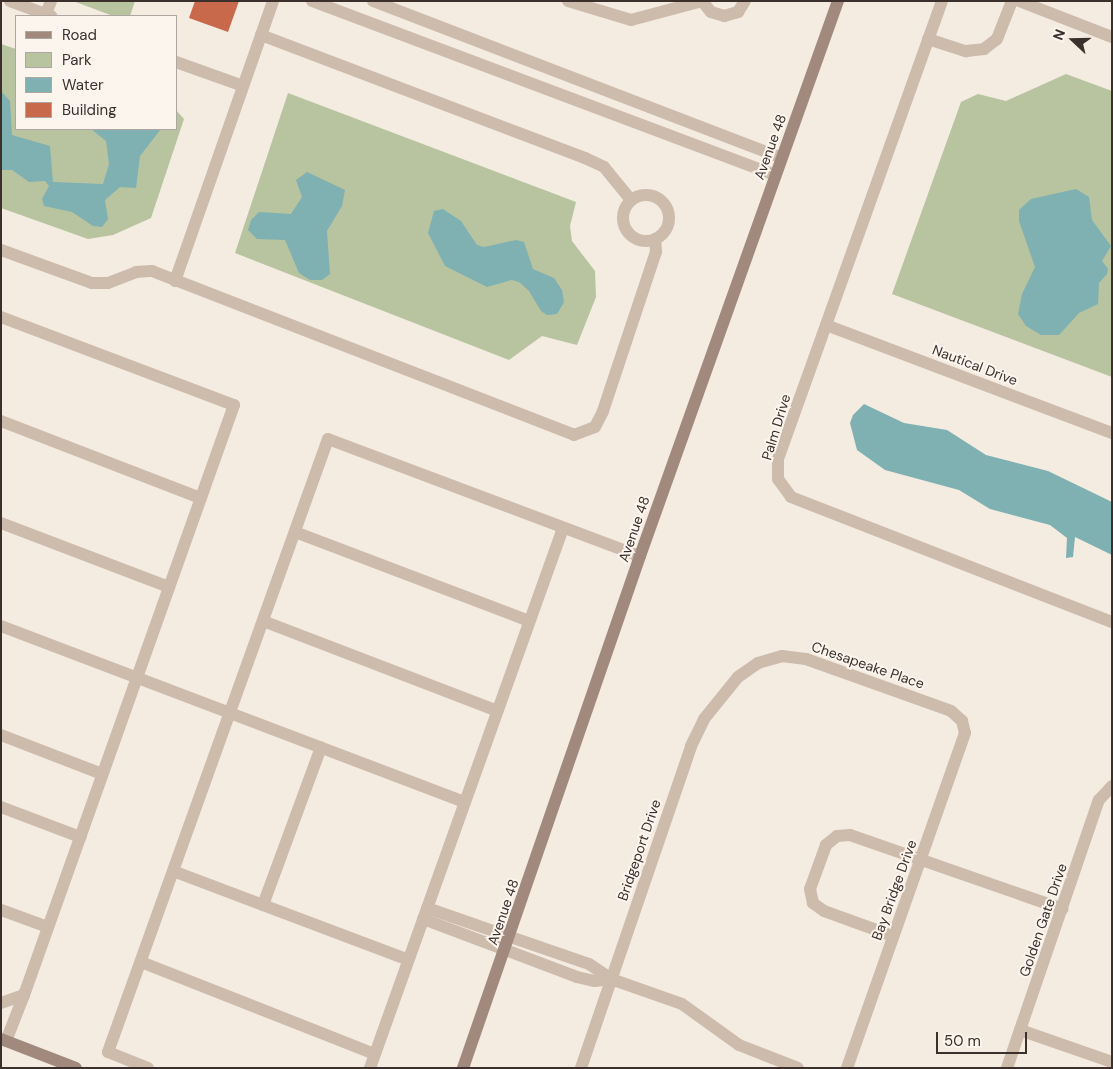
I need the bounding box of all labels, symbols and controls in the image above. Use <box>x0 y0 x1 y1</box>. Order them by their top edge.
legend <box>15 15 178 130</box>
north arrow <box>1048 15 1098 65</box>
text: Road <box>62 25 97 45</box>
text: N <box>1049 27 1069 43</box>
text: Park <box>62 50 92 70</box>
text: Water <box>62 75 103 95</box>
text: Building <box>62 100 117 120</box>
street label: Avenue 48 <box>750 112 790 182</box>
street label: Nautical Drive <box>930 341 1020 389</box>
street label: Palm Drive <box>758 392 794 462</box>
street label: Avenue 48 <box>615 494 653 564</box>
street label: Chesapeake Place <box>809 638 927 692</box>
street label: Bridgeport Drive <box>614 797 664 903</box>
street label: Bay Bridge Drive <box>868 838 920 942</box>
street label: Golden Gate Drive <box>1016 861 1070 979</box>
street label: Avenue 48 <box>484 877 522 947</box>
scale bar <box>938 1022 1029 1054</box>
text: 50 m <box>944 1031 981 1051</box>

